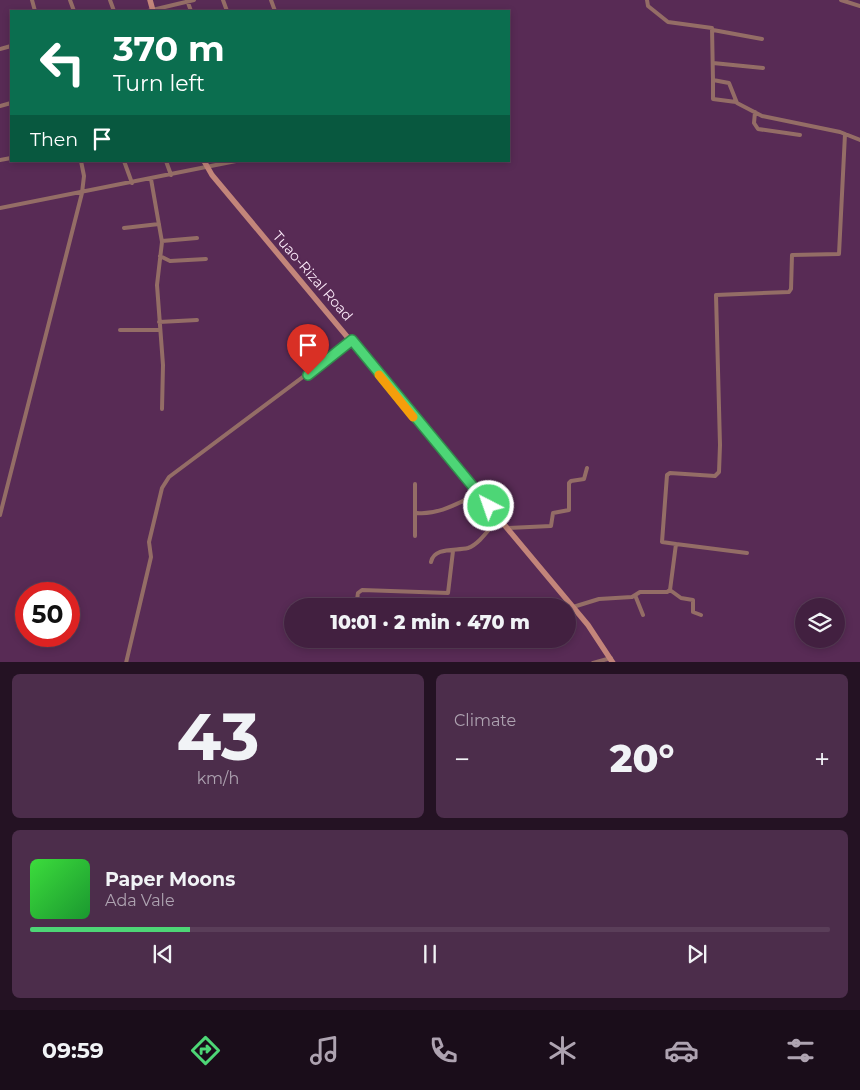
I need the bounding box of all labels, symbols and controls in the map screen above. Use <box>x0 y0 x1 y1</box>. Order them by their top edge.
text: 370 m <box>113 27 225 70</box>
icon: left <box>30 30 95 95</box>
text: Turn left <box>113 70 205 97</box>
icon: arrive <box>88 125 116 153</box>
text: Then <box>30 128 78 151</box>
street label: Tuao-Rizal Road <box>269 227 357 325</box>
pin <box>287 324 329 375</box>
icon: arrive <box>294 331 322 359</box>
position arrow <box>462 479 514 531</box>
speed limit sign: 50 <box>15 582 80 647</box>
map controls <box>795 598 845 648</box>
button: layers <box>795 598 845 648</box>
text: 10:01 · 2 min · 470 m <box>330 611 530 634</box>
text: 43 <box>177 697 259 776</box>
text: Climate <box>454 711 516 730</box>
text: 20° <box>610 735 674 782</box>
text: − <box>454 742 470 776</box>
text: + <box>814 742 830 776</box>
text: km/h <box>197 769 239 788</box>
text: Paper Moons <box>105 868 235 891</box>
text: Ada Vale <box>105 891 175 910</box>
icon: previous <box>149 940 177 968</box>
icon: pause <box>416 940 444 968</box>
icon: next <box>683 940 711 968</box>
icon: directions <box>188 1033 223 1068</box>
icon: music <box>307 1033 342 1068</box>
icon: phone <box>426 1033 461 1068</box>
icon: climate <box>545 1033 580 1068</box>
icon: car <box>664 1033 699 1068</box>
icon: filters <box>783 1033 818 1068</box>
text: 09:59 <box>42 1037 104 1064</box>

